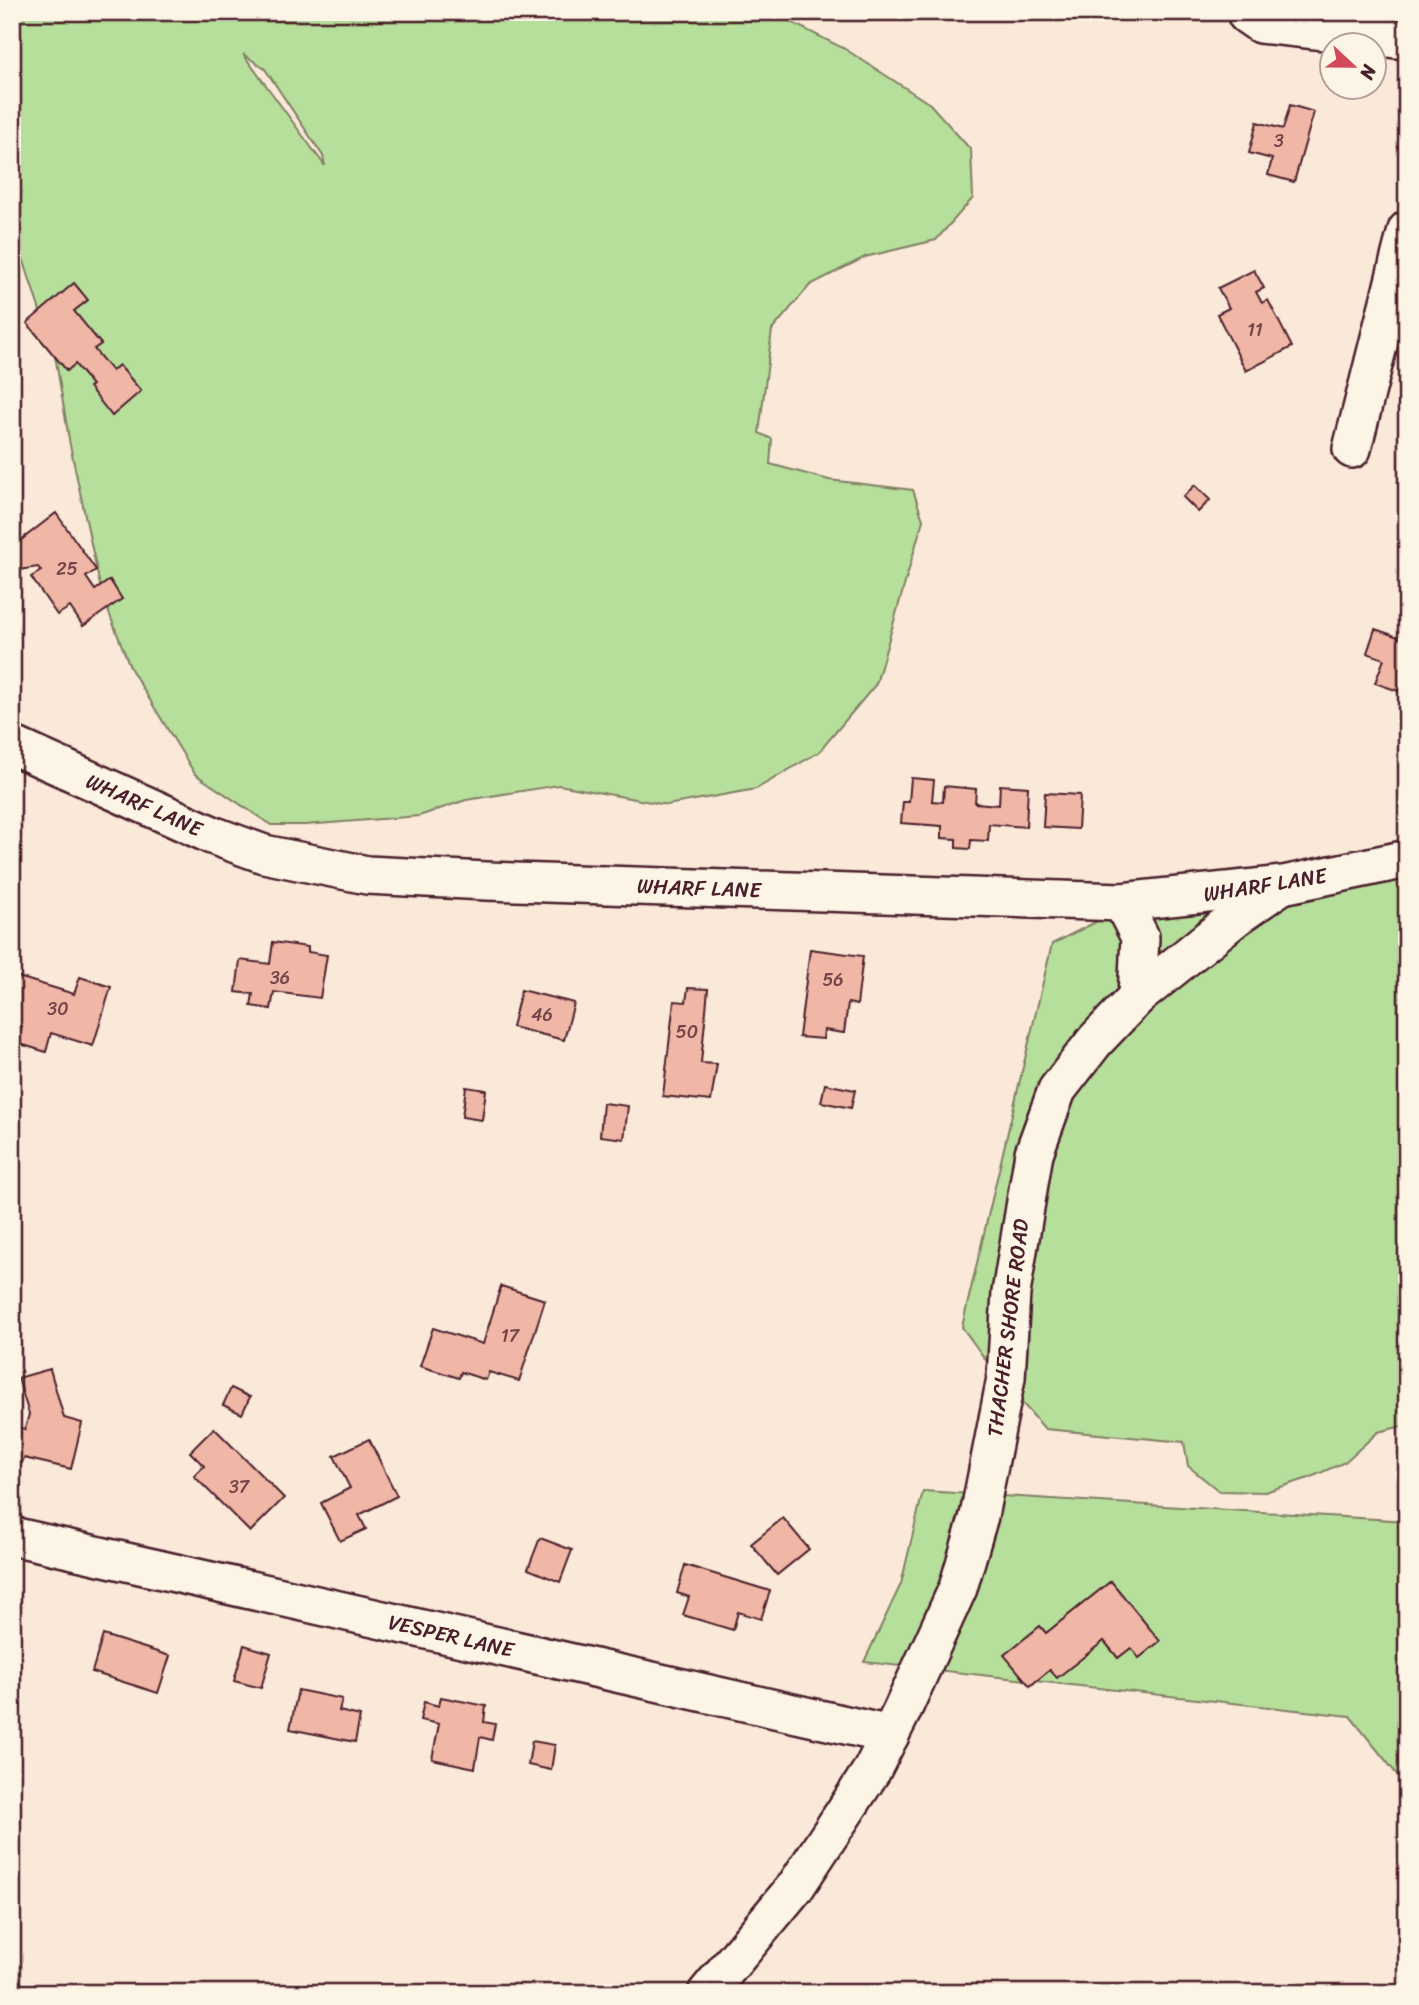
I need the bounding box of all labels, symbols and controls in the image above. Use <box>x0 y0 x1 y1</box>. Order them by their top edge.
north arrow <box>1318 32 1388 102</box>
text: N <box>1350 59 1386 85</box>
house number: 3 <box>1274 125 1284 157</box>
house number: 11 <box>1247 314 1263 346</box>
house number: 25 <box>56 553 78 585</box>
street label: WHARF LANE <box>80 762 210 848</box>
street label: WHARF LANE <box>1201 856 1331 913</box>
street label: WHARF LANE <box>636 867 763 909</box>
house number: 36 <box>270 962 290 994</box>
house number: 56 <box>822 964 844 996</box>
house number: 30 <box>47 993 69 1025</box>
house number: 46 <box>531 999 553 1031</box>
house number: 50 <box>676 1016 698 1048</box>
street label: THACHER SHORE ROAD <box>976 1216 1040 1439</box>
house number: 17 <box>501 1320 521 1352</box>
house number: 37 <box>229 1471 251 1503</box>
street label: VESPER LANE <box>385 1603 519 1669</box>

